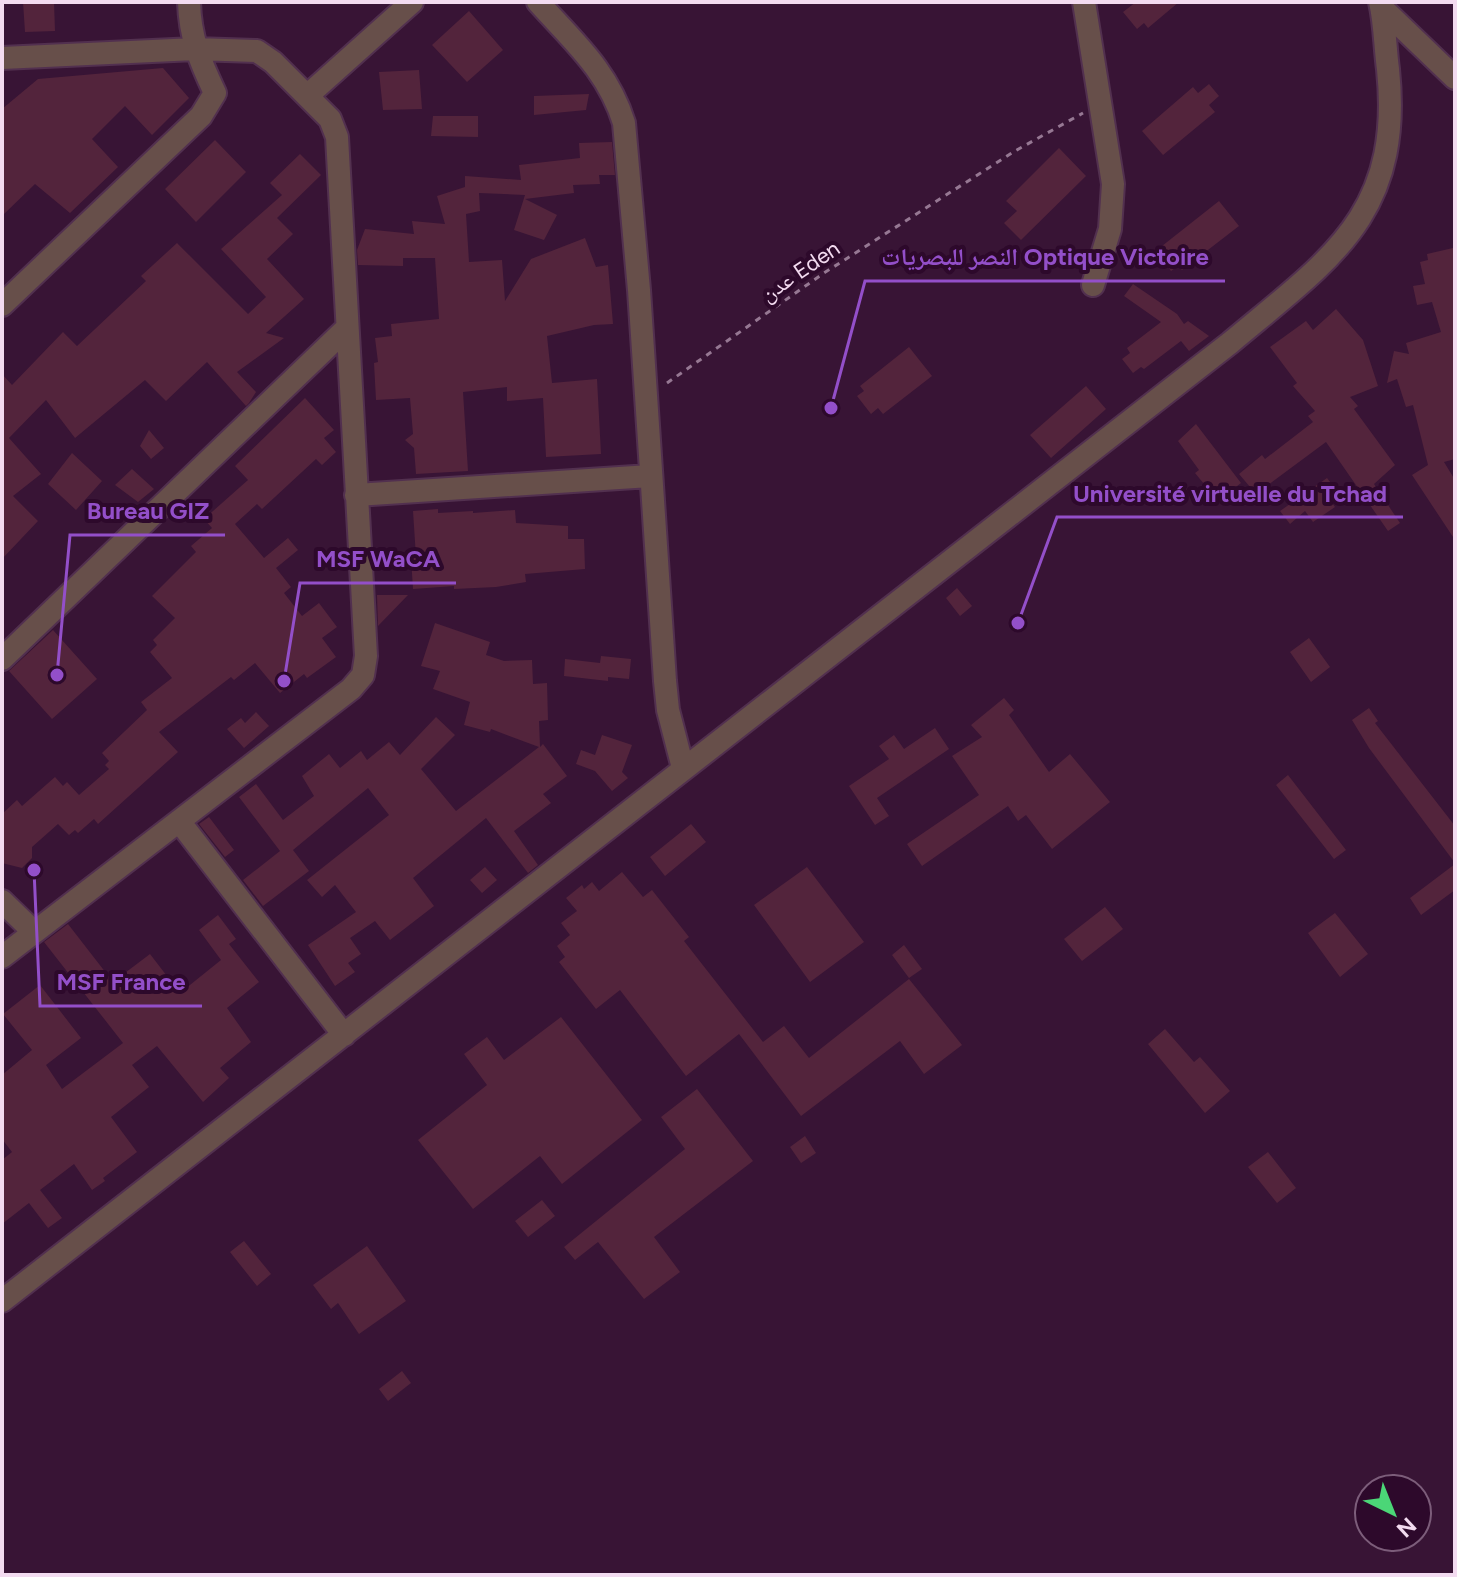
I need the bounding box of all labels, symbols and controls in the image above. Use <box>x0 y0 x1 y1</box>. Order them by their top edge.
callout: النصر للبصريات Optique Victoire <box>865 233 1225 281</box>
street label: عدن Eden <box>755 235 845 307</box>
text: النصر للبصريات Optique Victoire <box>881 242 1209 271</box>
callout: Université virtuelle du Tchad <box>1057 469 1403 517</box>
text: Université virtuelle du Tchad <box>1073 479 1387 508</box>
callout: Bureau GIZ <box>70 487 225 535</box>
text: Bureau GIZ <box>87 496 209 525</box>
callout: MSF WaCA <box>300 535 456 583</box>
text: MSF WaCA <box>316 544 440 573</box>
callout: MSF France <box>40 958 202 1006</box>
text: MSF France <box>56 967 186 996</box>
north arrow <box>1353 1473 1433 1553</box>
text: N <box>1391 1512 1422 1543</box>

